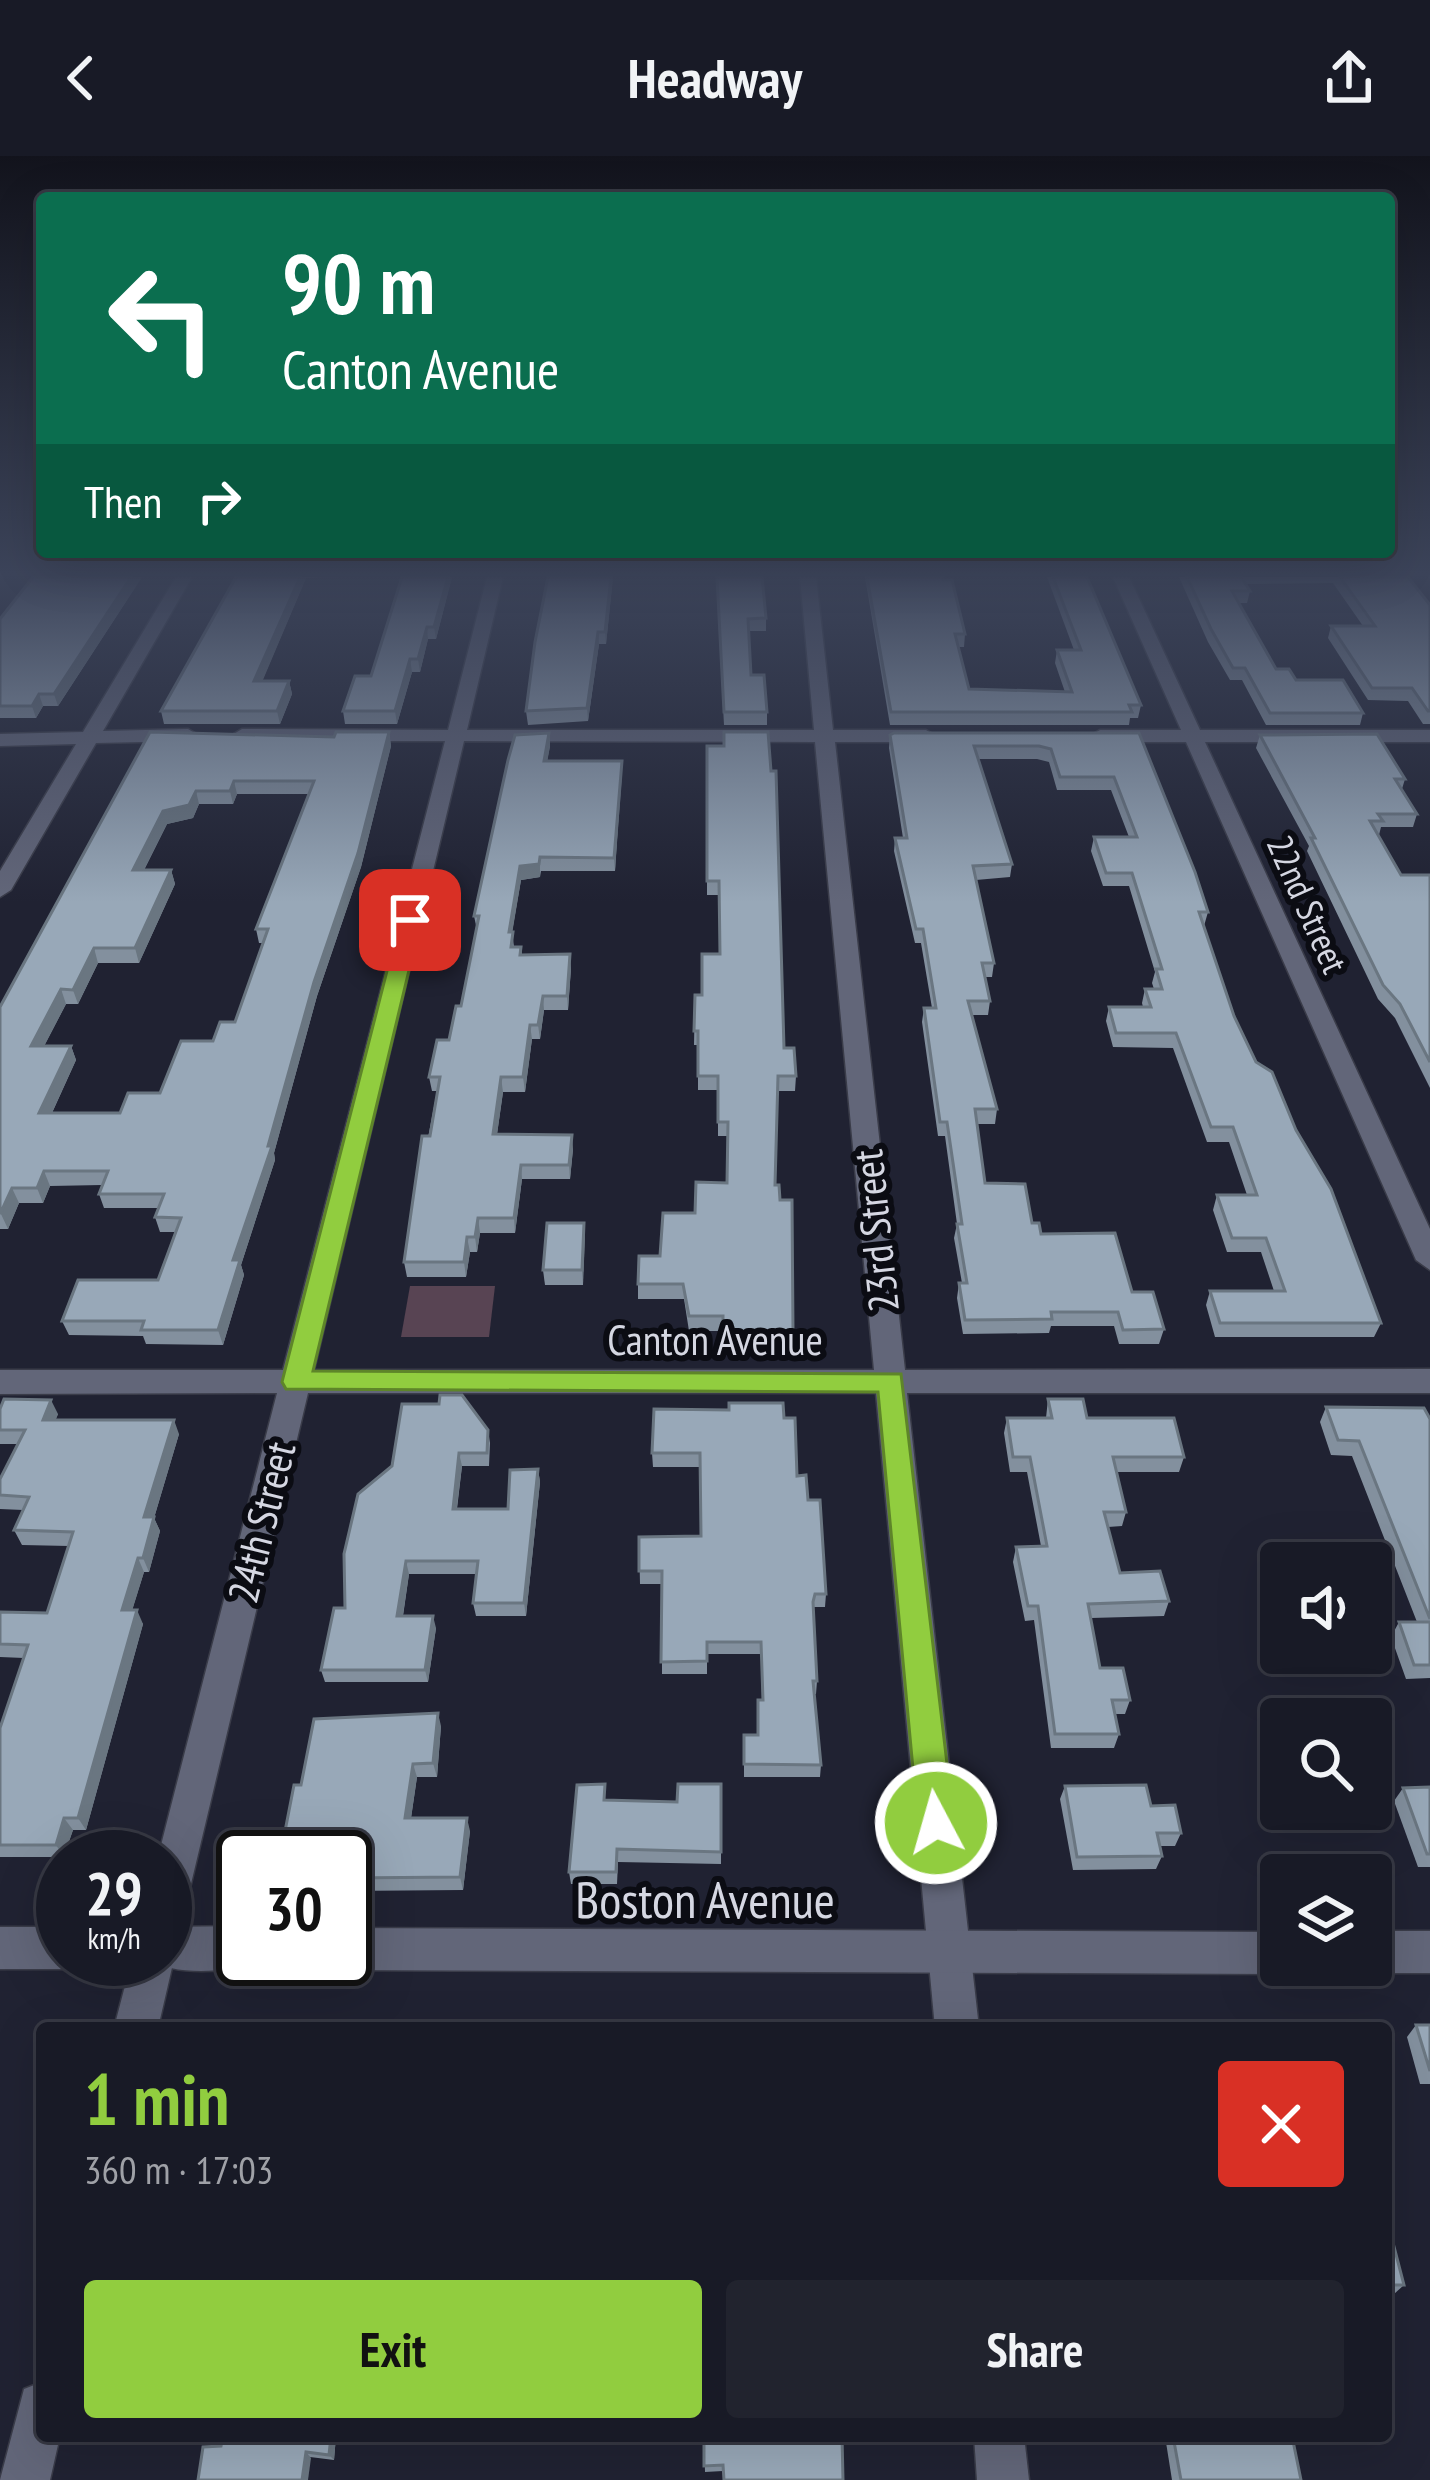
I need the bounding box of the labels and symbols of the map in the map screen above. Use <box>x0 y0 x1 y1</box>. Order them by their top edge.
street label: 22nd Street <box>1257 828 1359 980</box>
pin <box>359 869 461 971</box>
street label: 23rd Street <box>839 1146 911 1315</box>
street label: Canton Avenue <box>607 1312 823 1367</box>
street label: 24th Street <box>215 1436 308 1608</box>
position arrow <box>873 1760 999 1886</box>
speed limit sign: 30 <box>216 1830 372 1986</box>
street label: Boston Avenue <box>575 1866 835 1932</box>

